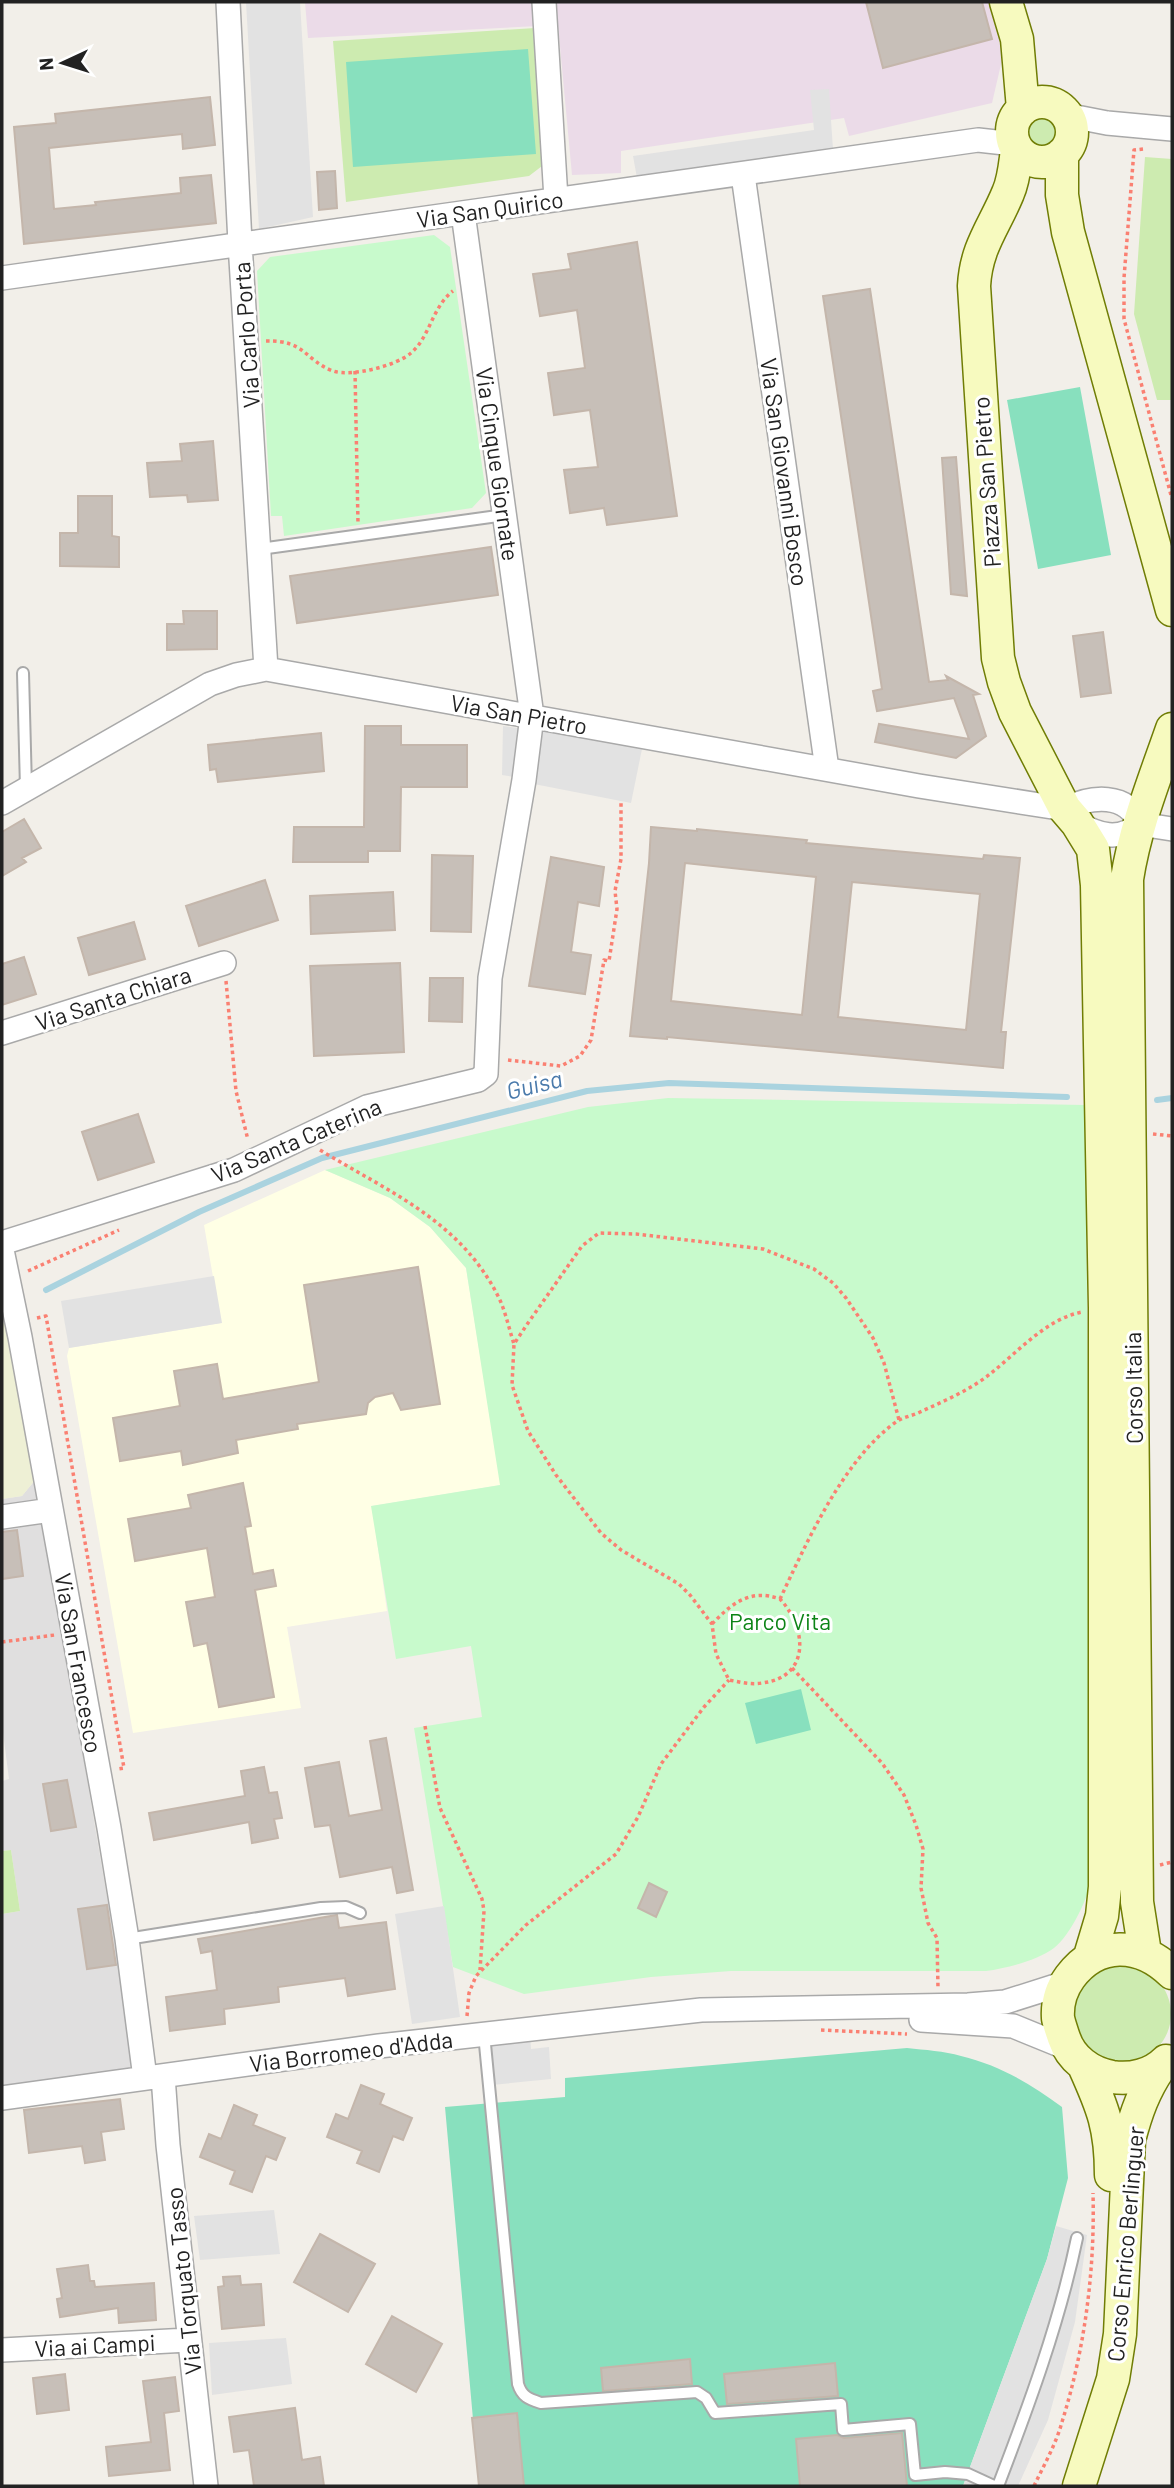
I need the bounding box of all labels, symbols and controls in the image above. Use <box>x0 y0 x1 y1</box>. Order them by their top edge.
north arrow <box>28 28 98 98</box>
text: N <box>34 57 57 71</box>
street label: Via San Quirico <box>415 185 565 233</box>
street label: Via Carlo Porta <box>227 261 265 409</box>
street label: Via San Giovanni Bosco <box>755 356 815 588</box>
street label: Via Cinque Giornate <box>471 365 525 563</box>
street label: Piazza San Pietro <box>966 396 1006 568</box>
street label: Via San Pietro <box>448 688 590 740</box>
street label: Via Santa Chiara <box>32 960 194 1036</box>
water label: Guisa <box>503 1063 565 1105</box>
street label: Via Santa Caterina <box>207 1092 385 1188</box>
street label: Corso Italia <box>1118 1332 1148 1444</box>
street label: Via San Francesco <box>49 1571 109 1755</box>
park label: Parco Vita <box>729 1607 831 1635</box>
street label: Via Borromeo d'Adda <box>248 2025 454 2077</box>
street label: Corso Enrico Berlinguer <box>1101 2124 1149 2363</box>
street label: Via Torquato Tasso <box>159 2186 207 2376</box>
street label: Via ai Campi <box>34 2328 156 2362</box>

